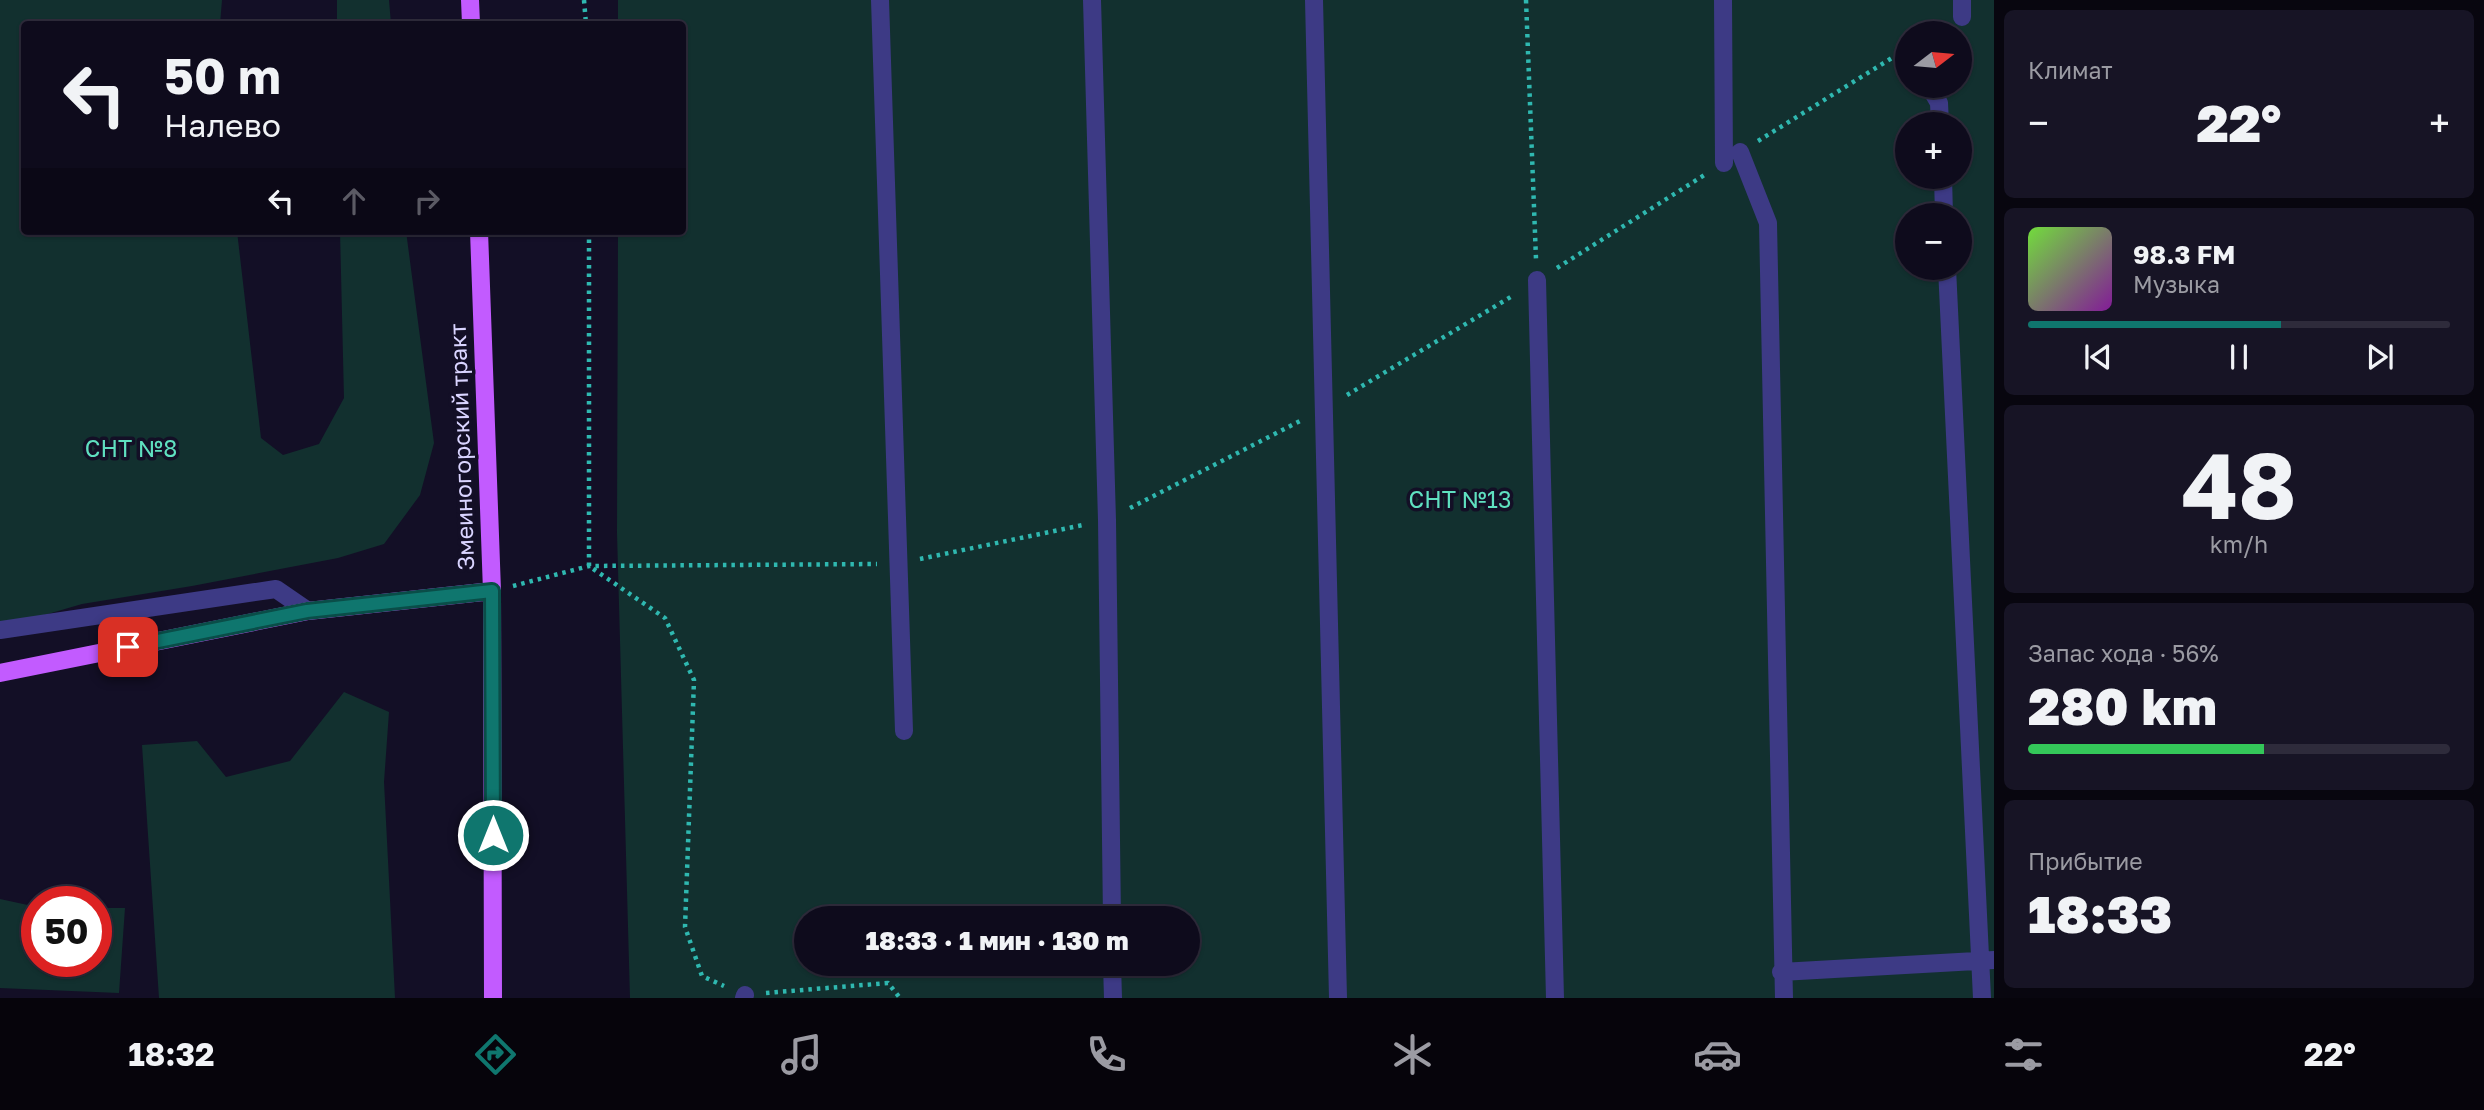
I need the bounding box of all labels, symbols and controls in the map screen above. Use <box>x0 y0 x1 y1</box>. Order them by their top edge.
north arrow <box>1895 21 1972 98</box>
map controls <box>1895 21 1972 280</box>
text: 50 m <box>164 46 281 105</box>
icon: left <box>49 49 140 140</box>
text: Климат <box>2028 56 2113 84</box>
text: 22° <box>2197 91 2281 153</box>
text: − <box>2028 100 2049 145</box>
text: + <box>2429 100 2450 145</box>
text: Налево <box>164 106 281 144</box>
button: + <box>1895 112 1972 189</box>
icon: left <box>262 182 300 220</box>
icon: ahead <box>335 182 373 220</box>
icon: right <box>408 182 446 220</box>
button: − <box>1895 203 1972 280</box>
text: 98.3 FM <box>2133 239 2235 270</box>
text: Музыка <box>2133 270 2220 298</box>
street label: Змеиногорский тракт <box>443 323 479 571</box>
icon: previous <box>2079 338 2117 376</box>
icon: pause <box>2220 338 2258 376</box>
icon: next <box>2361 338 2399 376</box>
text: 48 <box>2181 430 2297 539</box>
park label: СНТ №8 <box>85 434 177 462</box>
park label: СНТ №13 <box>1409 485 1511 513</box>
text: km/h <box>2210 530 2268 558</box>
pin <box>98 617 158 677</box>
icon: arrive <box>109 628 147 666</box>
text: Запас хода · 56% <box>2028 639 2219 667</box>
text: 280 km <box>2028 674 2217 736</box>
position arrow <box>456 798 530 872</box>
text: Прибытие <box>2028 847 2143 875</box>
text: 18:33 <box>2028 882 2172 944</box>
speed limit sign: 50 <box>21 886 112 977</box>
text: 18:33 · 1 мин · 130 m <box>865 925 1129 956</box>
icon: directions <box>471 1030 520 1079</box>
icon: music <box>777 1030 826 1079</box>
icon: phone <box>1082 1030 1131 1079</box>
icon: climate <box>1388 1030 1437 1079</box>
icon: car <box>1693 1030 1742 1079</box>
icon: filters <box>1999 1030 2048 1079</box>
text: 18:32 <box>128 1035 215 1073</box>
text: 22° <box>2304 1035 2356 1073</box>

